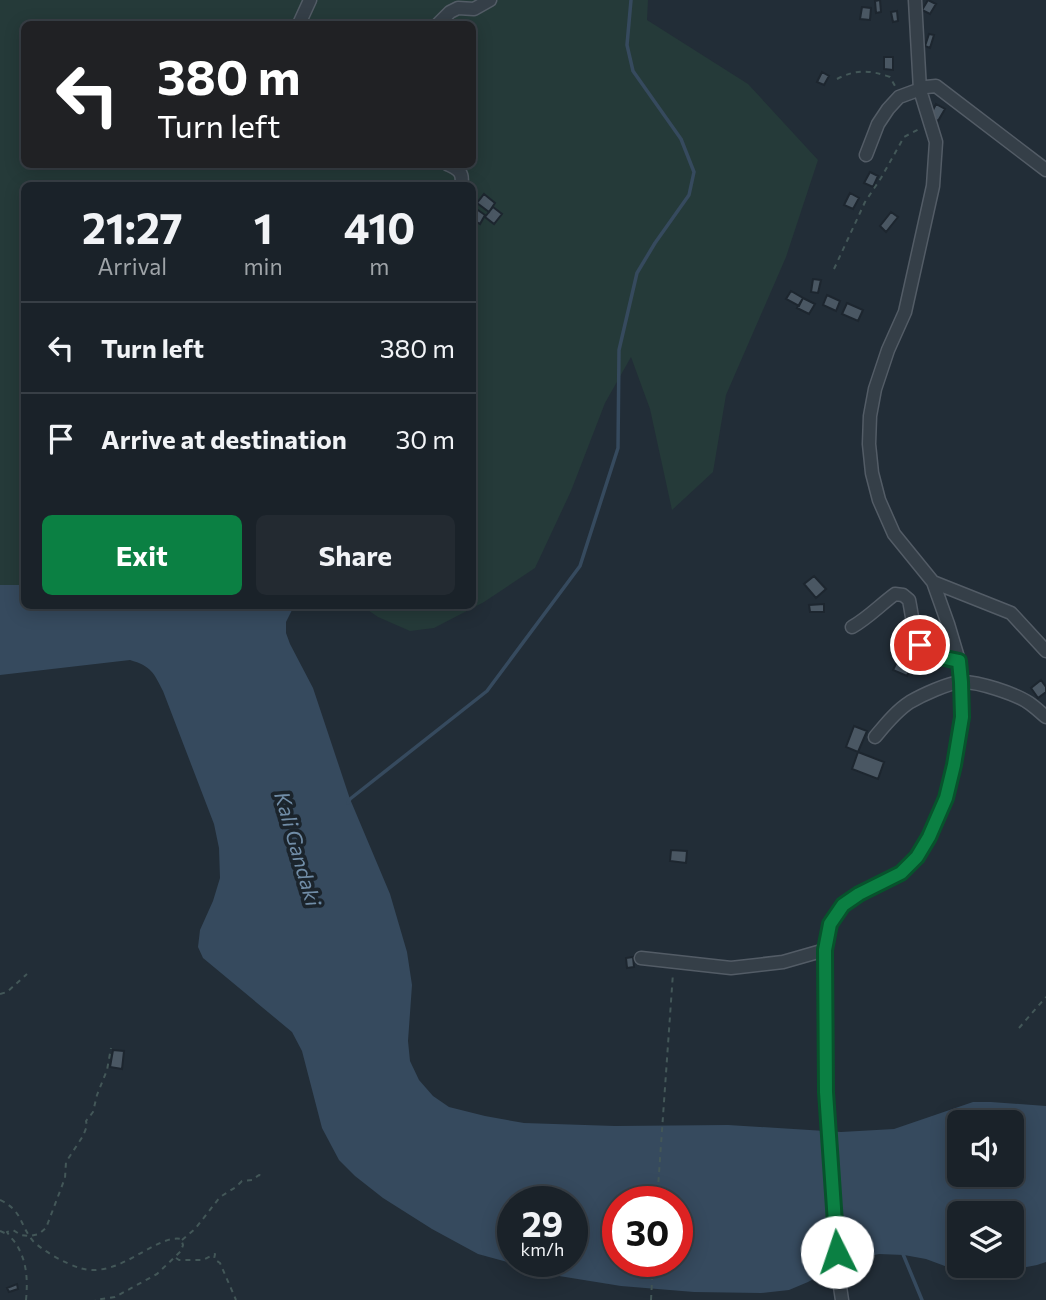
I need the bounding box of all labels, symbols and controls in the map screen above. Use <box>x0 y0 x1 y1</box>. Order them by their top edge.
text: 380 m <box>157 45 301 105</box>
icon: left <box>42 49 133 140</box>
text: Turn left <box>157 105 281 145</box>
text: 21:27 <box>82 201 183 253</box>
text: 1 <box>254 201 273 253</box>
text: 410 <box>344 201 415 253</box>
text: Arrival <box>97 252 167 280</box>
text: min <box>244 252 283 280</box>
text: m <box>369 252 389 280</box>
icon: left <box>42 329 80 367</box>
text: Turn left <box>101 332 204 363</box>
text: 380 m <box>380 332 455 363</box>
icon: arrive <box>42 420 80 458</box>
text: Arrive at destination <box>101 423 347 454</box>
text: 30 m <box>396 423 455 454</box>
button: Exit <box>42 515 242 595</box>
button: Share <box>256 515 455 595</box>
pin <box>890 615 950 675</box>
icon: arrive <box>901 626 939 664</box>
water label: Kali Gandaki <box>270 788 327 909</box>
map controls <box>947 1110 1024 1278</box>
button: sound <box>947 1110 1024 1187</box>
speed limit sign: 30 <box>602 1186 693 1277</box>
text: 29 <box>522 1201 563 1244</box>
button: layers <box>947 1201 1024 1278</box>
position arrow <box>800 1215 874 1289</box>
text: km/h <box>521 1238 564 1260</box>

